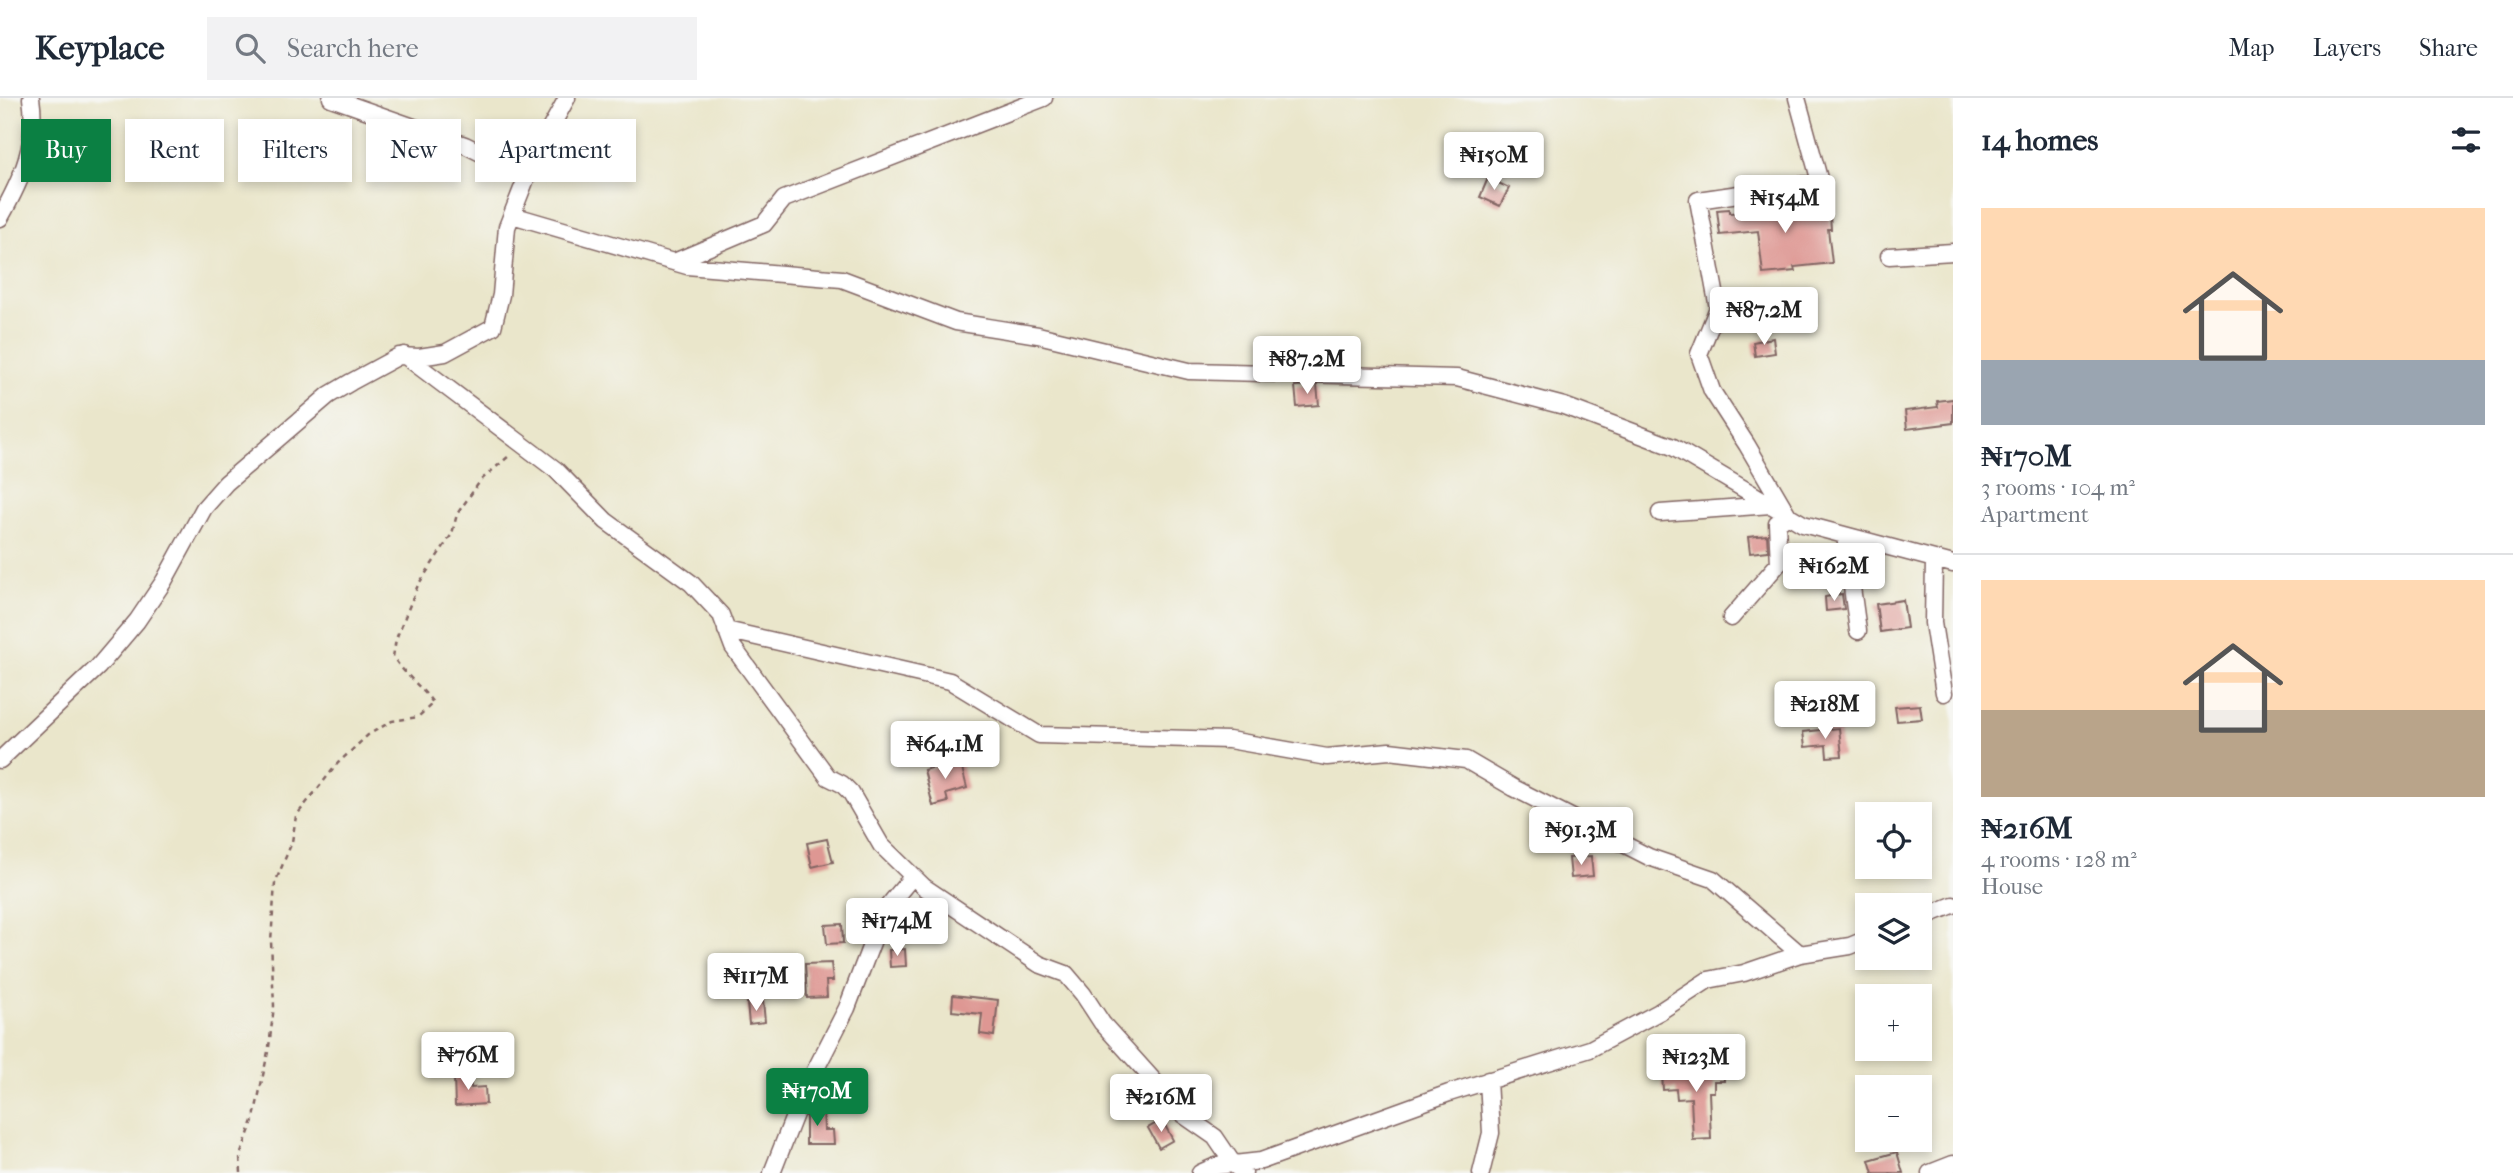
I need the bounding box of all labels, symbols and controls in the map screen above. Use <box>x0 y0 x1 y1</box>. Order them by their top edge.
search box <box>207 17 697 80</box>
text: Keyplace <box>35 29 165 68</box>
icon: search <box>231 29 269 67</box>
text: Search here <box>287 33 419 64</box>
text: Map <box>2229 34 2275 62</box>
text: Layers <box>2313 34 2381 62</box>
text: Share <box>2419 34 2478 62</box>
chip: Buy <box>21 119 111 182</box>
chip: Rent <box>125 119 224 182</box>
chip: Filters <box>238 119 352 182</box>
chip: New <box>366 119 461 182</box>
chip: Apartment <box>475 119 636 182</box>
icon: filters <box>2447 121 2485 159</box>
text: 14 homes <box>1981 123 2098 158</box>
pin: ₦150M <box>1445 132 1543 192</box>
text: ₦150M <box>1460 141 1528 168</box>
pin: ₦154M <box>1736 176 1834 235</box>
text: ₦154M <box>1750 184 1820 211</box>
icon: home <box>2170 253 2296 379</box>
pin: ₦87.2M <box>1707 288 1821 347</box>
text: ₦87.2M <box>1726 296 1802 323</box>
pin: ₦87.2M <box>1250 336 1364 396</box>
text: ₦87.2M <box>1269 345 1345 372</box>
text: ₦170M <box>1981 439 2072 474</box>
text: 3 rooms · 104 m² <box>1981 474 2135 501</box>
text: Apartment <box>1981 501 2089 528</box>
pin: ₦162M <box>1785 544 1883 603</box>
text: ₦162M <box>1799 552 1869 579</box>
icon: home <box>2170 625 2296 751</box>
pin: ₦218M <box>1776 682 1874 741</box>
text: ₦218M <box>1790 690 1860 717</box>
pin: ₦64.1M <box>888 722 1002 781</box>
text: ₦64.1M <box>907 730 983 757</box>
map controls <box>1855 802 1932 1152</box>
button: locate <box>1855 802 1932 879</box>
pin: ₦91.3M <box>1524 808 1638 867</box>
text: ₦216M <box>1981 811 2072 846</box>
text: ₦91.3M <box>1545 816 1617 843</box>
text: 4 rooms · 128 m² <box>1981 846 2137 873</box>
text: House <box>1981 873 2043 900</box>
button: layers <box>1855 893 1932 970</box>
pin: ₦174M <box>848 898 946 958</box>
text: ₦174M <box>862 907 932 934</box>
pin: ₦117M <box>707 954 805 1013</box>
text: ₦117M <box>723 962 789 989</box>
button: + <box>1855 984 1932 1061</box>
pin: ₦76M <box>427 1032 509 1092</box>
pin: ₦123M <box>1647 1034 1745 1094</box>
text: ₦76M <box>437 1041 499 1068</box>
text: ₦123M <box>1662 1043 1730 1070</box>
pin: ₦170M <box>768 1068 866 1128</box>
pin: ₦216M <box>1112 1074 1210 1134</box>
button: − <box>1855 1075 1932 1152</box>
text: ₦170M <box>782 1077 852 1104</box>
text: ₦216M <box>1126 1083 1196 1110</box>

